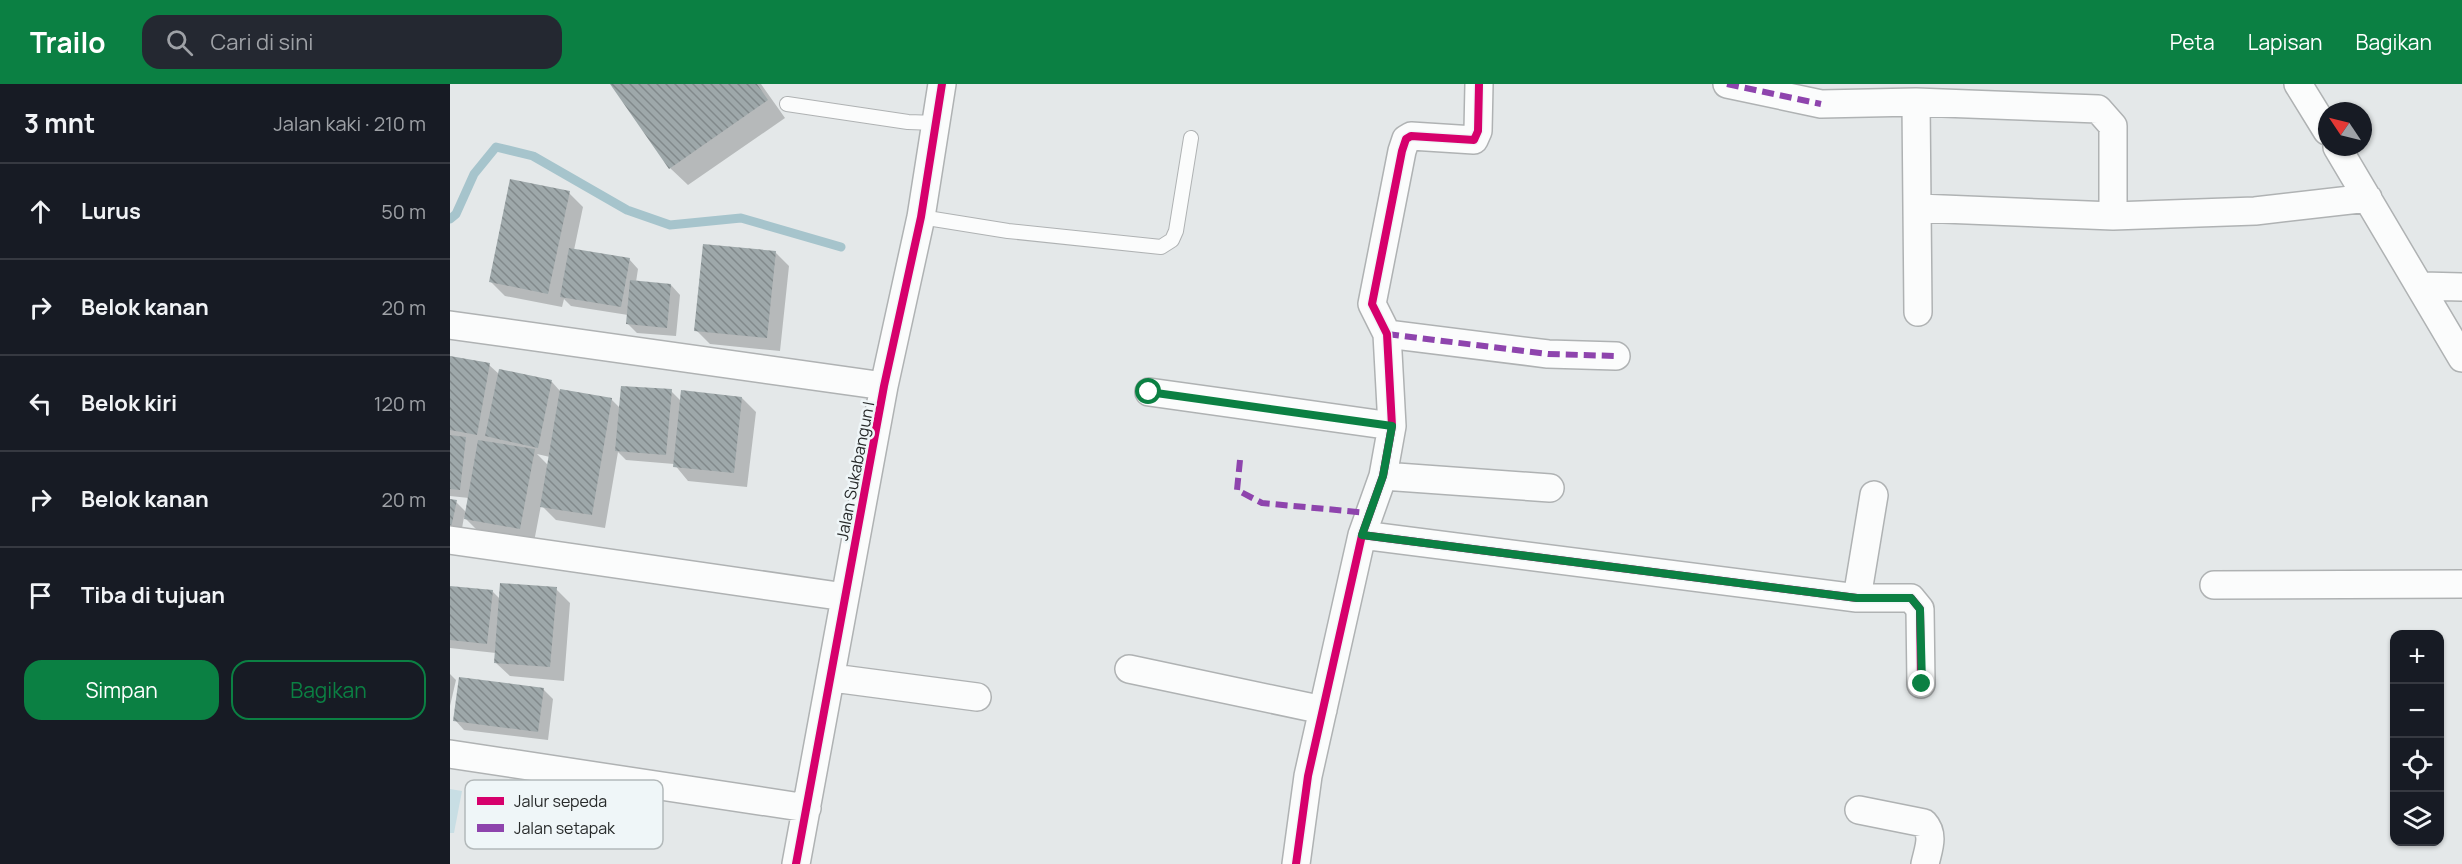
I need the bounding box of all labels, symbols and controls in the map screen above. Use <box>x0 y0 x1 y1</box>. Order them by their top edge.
search box <box>142 15 562 69</box>
text: Trailo <box>30 23 106 61</box>
icon: search <box>163 26 196 59</box>
text: Cari di sini <box>211 27 313 57</box>
text: Peta <box>2170 28 2215 56</box>
text: Lapisan <box>2248 28 2323 56</box>
text: Bagikan <box>2356 28 2432 56</box>
north arrow <box>2318 102 2372 156</box>
text: 3 mnt <box>24 105 95 141</box>
text: Jalan kaki · 210 m <box>273 110 426 137</box>
icon: ahead <box>24 195 57 228</box>
text: Lurus <box>81 196 141 226</box>
text: 50 m <box>381 198 426 225</box>
icon: right <box>24 291 57 324</box>
text: Belok kanan <box>81 292 209 322</box>
text: 20 m <box>381 294 426 321</box>
route start <box>1135 378 1161 404</box>
icon: left <box>24 387 57 420</box>
text: Belok kiri <box>81 388 177 418</box>
text: 120 m <box>374 390 426 417</box>
street label: Jalan Sukabangun I <box>831 400 879 542</box>
icon: right <box>24 483 57 516</box>
text: Belok kanan <box>81 484 209 514</box>
text: 20 m <box>381 486 426 513</box>
icon: arrive <box>24 579 57 612</box>
text: Tiba di tujuan <box>81 580 225 610</box>
map controls <box>2390 630 2444 846</box>
button: + <box>2390 630 2444 684</box>
button: Simpan <box>24 660 219 720</box>
button: Bagikan <box>231 660 426 720</box>
route end <box>1908 670 1934 696</box>
button: − <box>2390 684 2444 738</box>
button: locate <box>2390 738 2444 792</box>
legend <box>465 780 663 849</box>
text: Jalur sepeda <box>514 790 607 812</box>
button: layers <box>2390 792 2444 846</box>
text: Jalan setapak <box>514 817 616 839</box>

